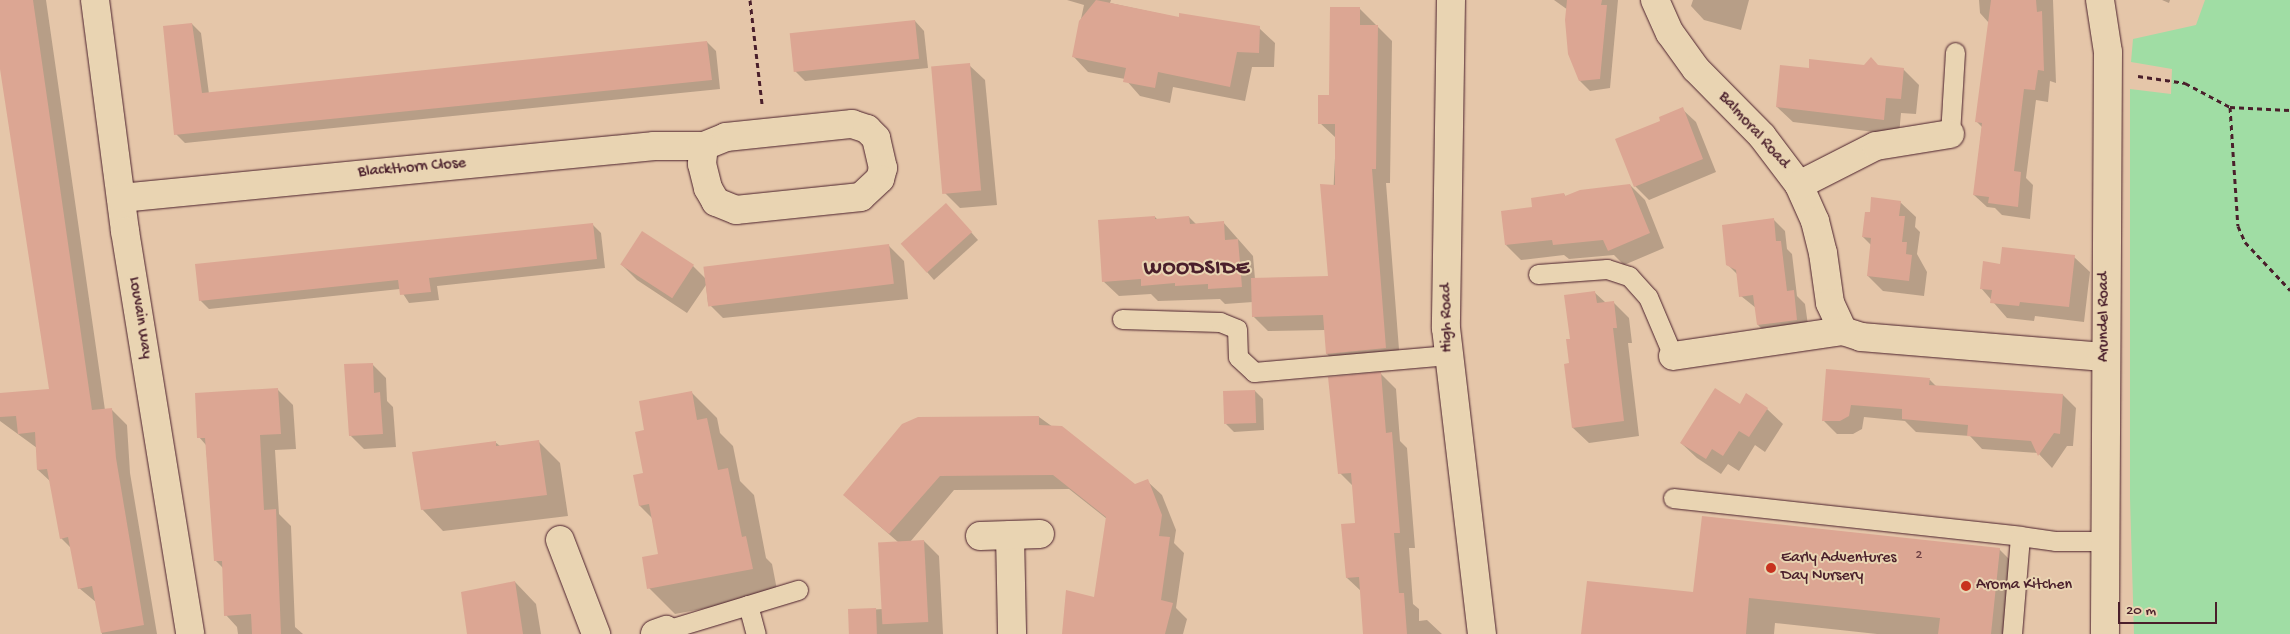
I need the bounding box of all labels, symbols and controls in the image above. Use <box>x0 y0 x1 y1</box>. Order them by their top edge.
street label: Balmoral Road <box>1713 89 1793 173</box>
street label: Blackthorn Close <box>357 155 467 183</box>
district label: WOODSIDE <box>1143 257 1251 283</box>
street label: Arundel Road <box>2095 272 2115 362</box>
street label: Louvain Way <box>123 276 155 360</box>
street label: High Road <box>1438 283 1458 353</box>
house number: 2 <box>1916 548 1922 564</box>
place label: Early Adventures Day Nursery <box>1781 549 1896 587</box>
marker: Early Adventures Day Nursery <box>1765 562 1777 574</box>
place label: Aroma Kitchen <box>1976 576 2072 596</box>
marker: Aroma Kitchen <box>1960 580 1972 592</box>
scale bar <box>2120 592 2219 624</box>
text: 20 m <box>2126 602 2156 620</box>

